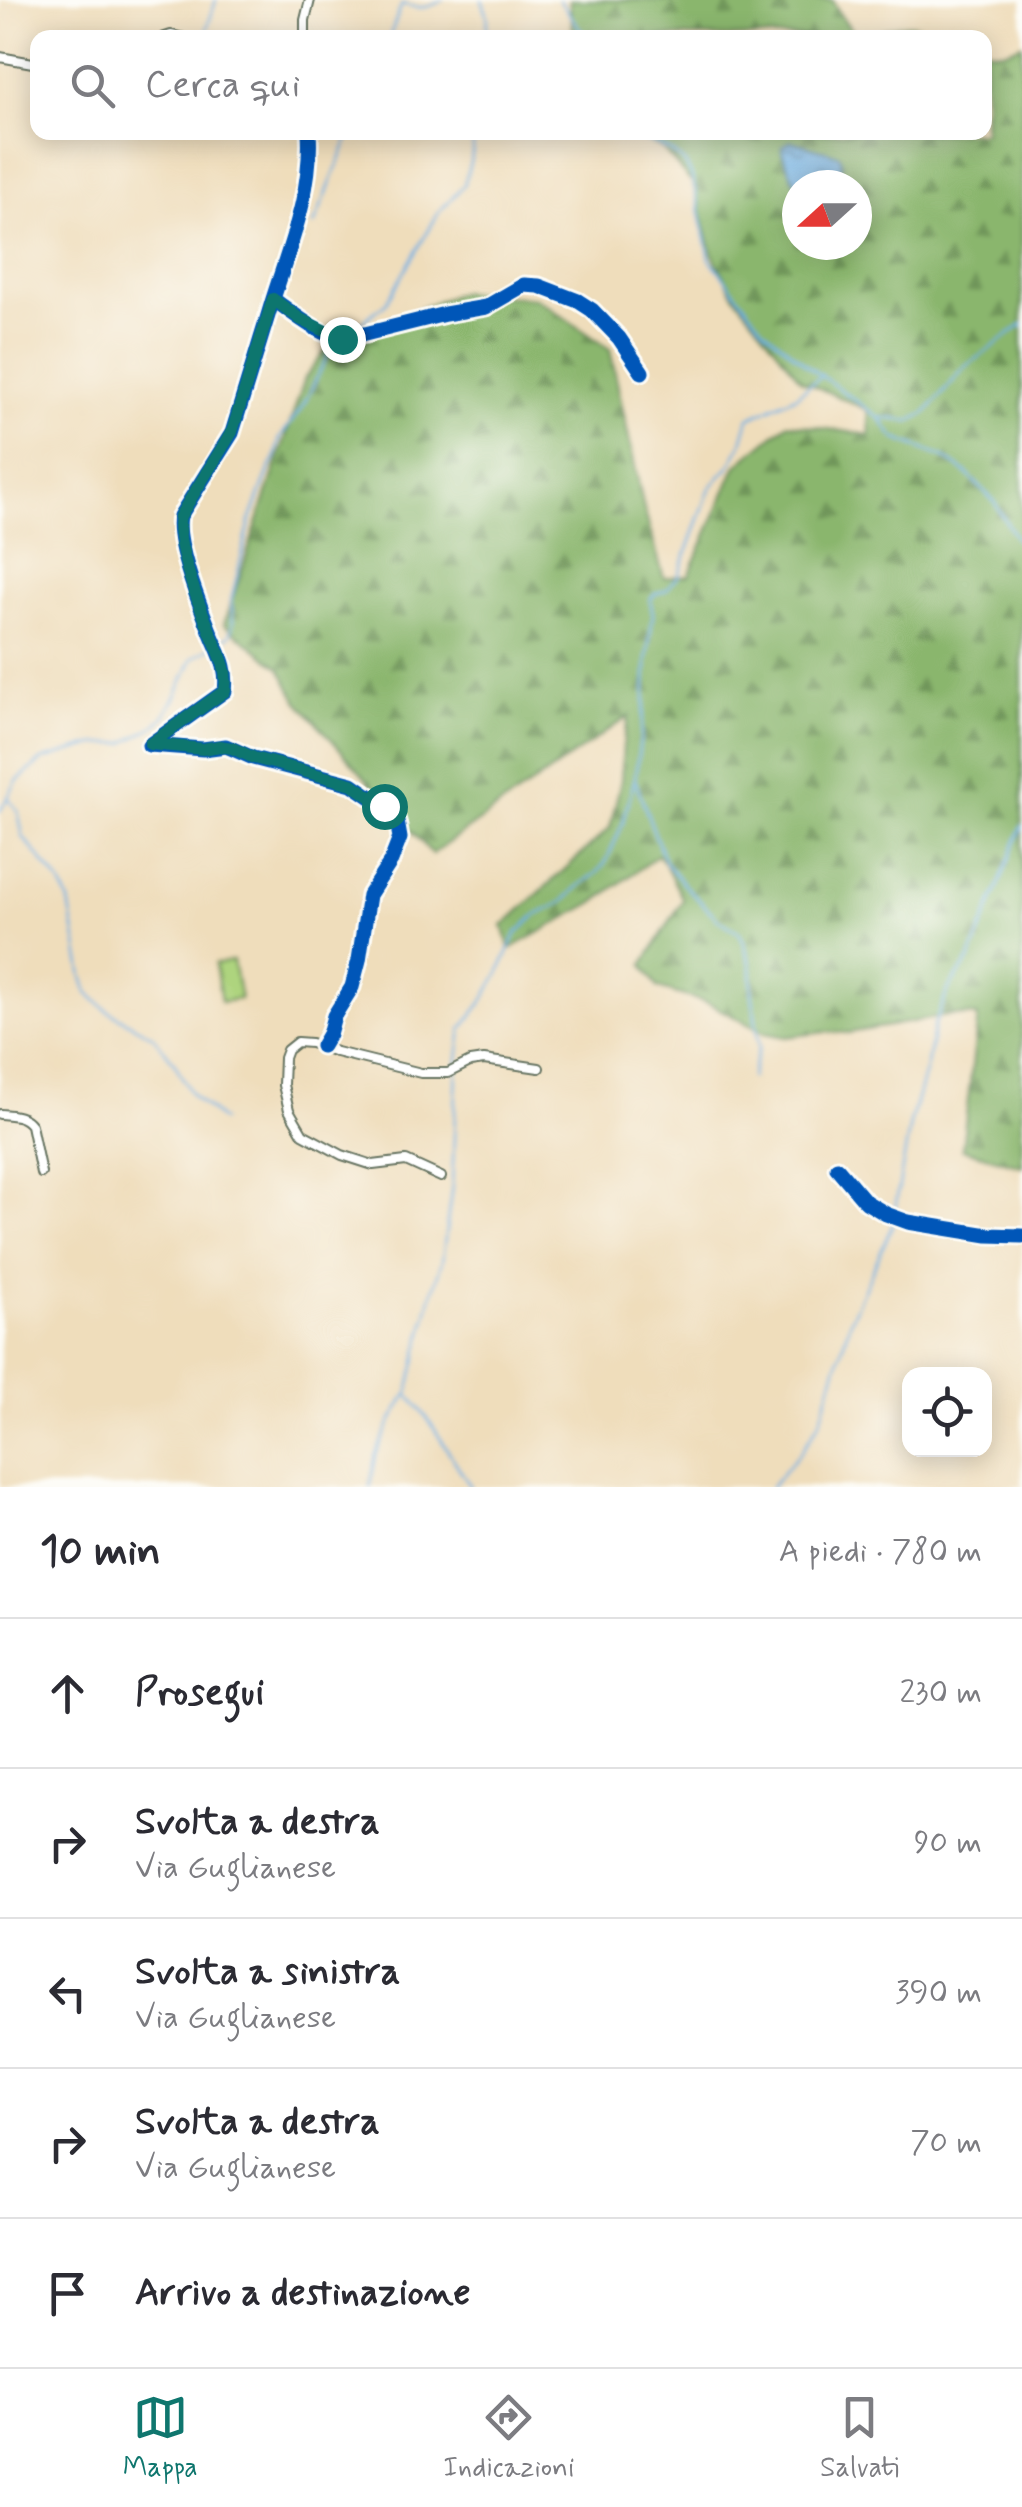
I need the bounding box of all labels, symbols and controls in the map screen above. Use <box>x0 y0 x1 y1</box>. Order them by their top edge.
search box <box>30 30 992 140</box>
icon: search <box>65 58 120 113</box>
text: Cerca qui <box>145 61 300 110</box>
north arrow <box>782 170 872 260</box>
route end <box>320 317 366 363</box>
route start <box>362 784 408 830</box>
map controls <box>902 1367 992 1457</box>
button: locate <box>902 1367 992 1457</box>
text: 10 min <box>40 1525 161 1580</box>
text: A piedi · 780 m <box>779 1531 982 1573</box>
icon: ahead <box>40 1666 95 1721</box>
text: Prosegui <box>135 1669 264 1718</box>
text: 230 m <box>899 1672 982 1714</box>
text: Svolta a destra <box>135 1798 380 1847</box>
icon: right <box>40 1816 95 1871</box>
text: 90 m <box>914 1822 982 1864</box>
text: Via Guglianese <box>135 1847 336 1889</box>
text: Svolta a sinistra <box>135 1948 400 1997</box>
icon: left <box>40 1966 95 2021</box>
text: 390 m <box>895 1972 982 2014</box>
text: Via Guglianese <box>135 1997 336 2039</box>
text: Svolta a destra <box>135 2098 380 2147</box>
icon: right <box>40 2116 95 2171</box>
text: 70 m <box>910 2122 982 2164</box>
text: Via Guglianese <box>135 2147 336 2189</box>
icon: arrive <box>40 2266 95 2321</box>
text: Arrivo a destinazione <box>135 2269 471 2318</box>
tab: Mappa <box>123 2390 198 2487</box>
tab: Indicazioni <box>443 2390 574 2487</box>
tab: Salvati <box>820 2390 899 2487</box>

